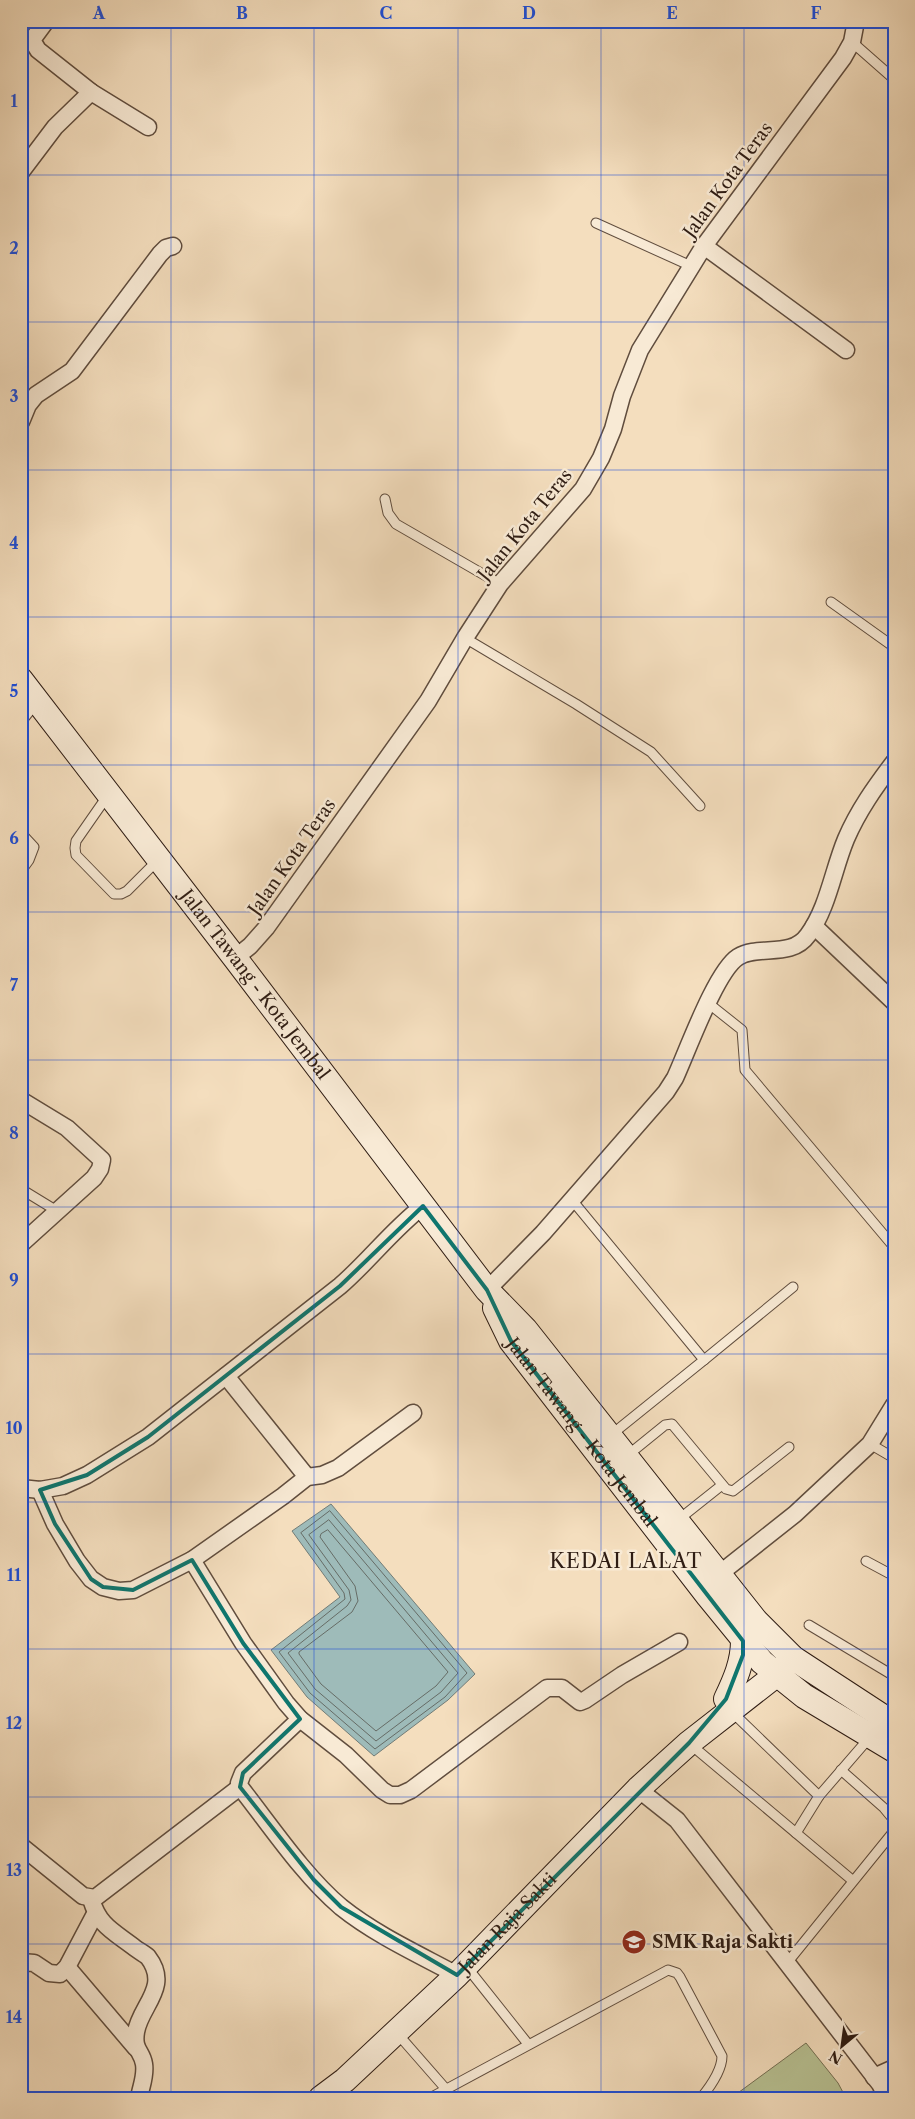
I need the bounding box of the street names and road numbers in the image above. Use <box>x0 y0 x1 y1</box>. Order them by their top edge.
street label: Jalan Kota Teras <box>677 118 777 245</box>
street label: Jalan Kota Teras <box>471 465 577 588</box>
street label: Jalan Kota Teras <box>242 794 340 922</box>
street label: Jalan Tawang - Kota Jembal <box>174 883 334 1084</box>
street label: Jalan Tawang - Kota Jembal <box>500 1331 661 1531</box>
street label: Jalan Raja Sakti <box>452 1868 561 1980</box>

